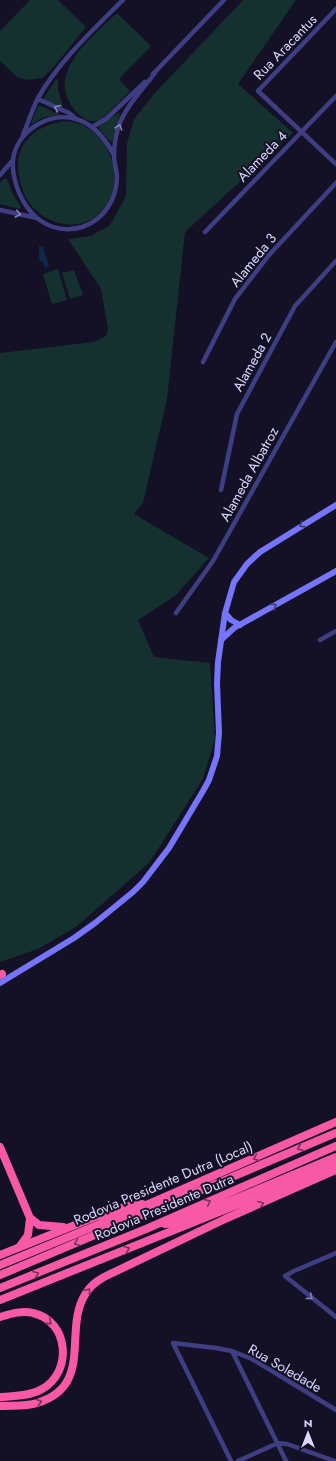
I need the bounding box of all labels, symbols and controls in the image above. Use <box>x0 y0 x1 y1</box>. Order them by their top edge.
street label: Rua Aracantus <box>249 10 322 84</box>
one-way arrow <box>54 105 62 113</box>
one-way arrow <box>115 124 123 131</box>
street label: Alameda 4 <box>232 126 292 186</box>
one-way arrow <box>15 209 22 217</box>
street label: Alameda 3 <box>225 229 281 291</box>
street label: Alameda 2 <box>228 329 276 395</box>
street label: Alameda Albatroz <box>215 423 284 525</box>
one-way arrow <box>299 520 306 528</box>
one-way arrow <box>270 603 277 610</box>
street label: Rodovia Presidente Dutra (Local) <box>71 1138 255 1228</box>
one-way arrow <box>297 1144 304 1152</box>
one-way arrow <box>252 1153 260 1161</box>
street label: Rodovia Presidente Dutra <box>92 1170 236 1244</box>
one-way arrow <box>204 1199 211 1207</box>
one-way arrow <box>257 1200 264 1208</box>
one-way arrow <box>74 1238 81 1246</box>
one-way arrow <box>123 1246 131 1254</box>
one-way arrow <box>33 1270 40 1278</box>
one-way arrow <box>83 1289 90 1296</box>
one-way arrow <box>306 1292 313 1299</box>
one-way arrow <box>45 1318 52 1325</box>
street label: Rua Soledade <box>245 1339 325 1397</box>
one-way arrow <box>35 1398 42 1407</box>
north arrow <box>288 1413 328 1453</box>
text: N <box>304 1415 312 1431</box>

